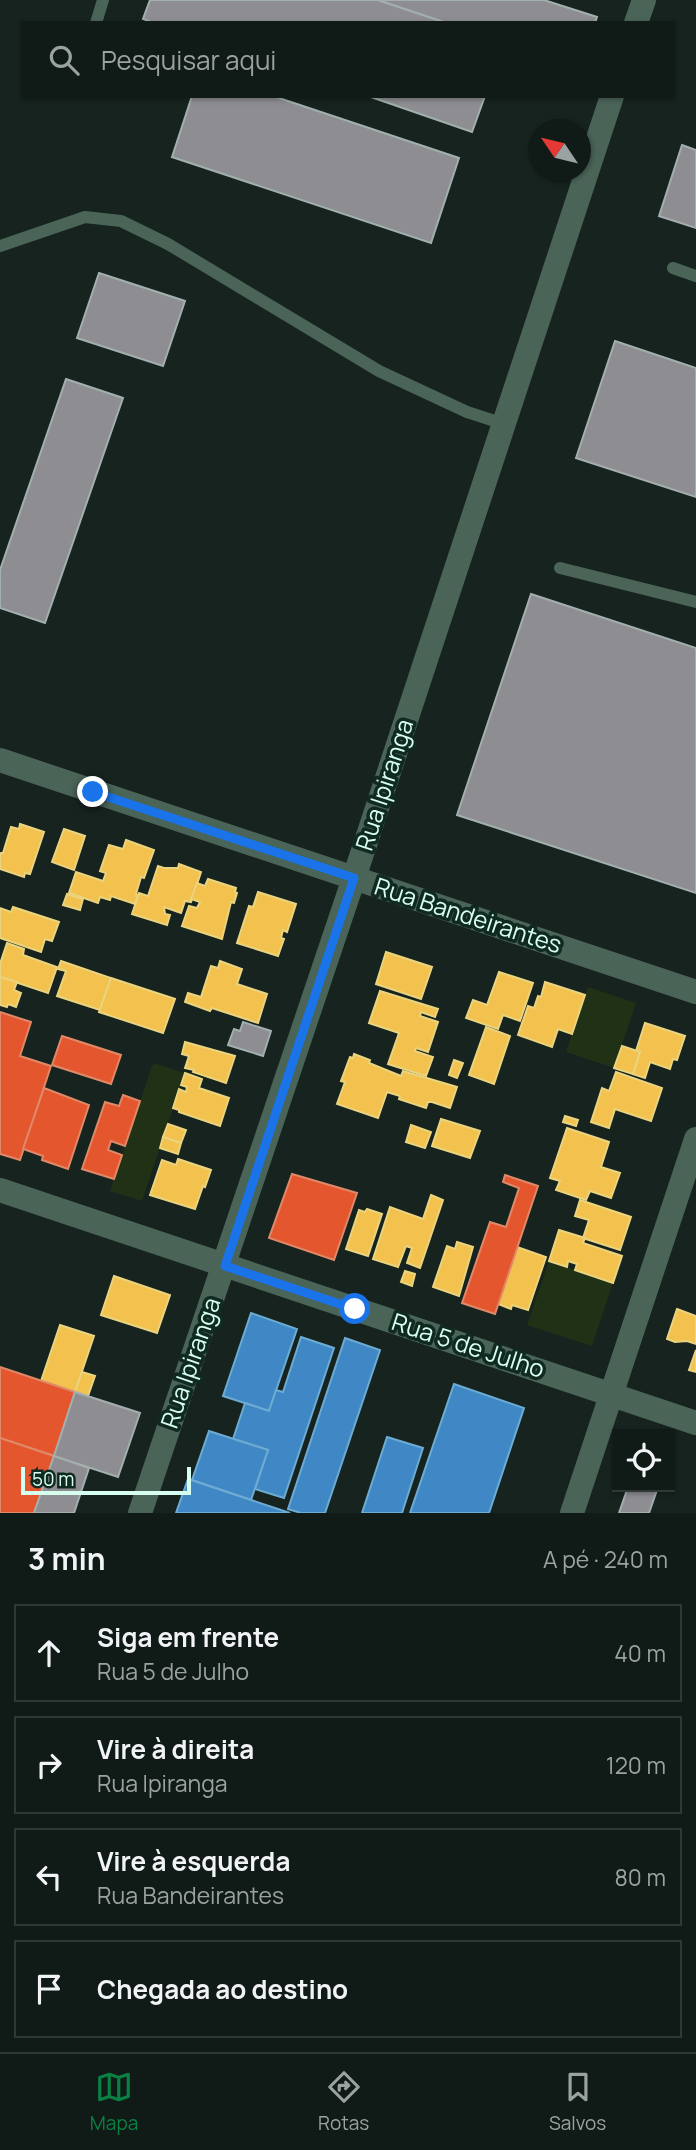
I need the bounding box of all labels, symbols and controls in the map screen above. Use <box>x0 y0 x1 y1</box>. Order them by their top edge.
search box <box>21 21 675 98</box>
icon: search <box>45 41 83 79</box>
text: Pesquisar aqui <box>101 42 276 78</box>
north arrow <box>528 119 591 182</box>
street label: Rua Ipiranga <box>347 715 420 854</box>
route end <box>77 776 108 807</box>
street label: Rua Bandeirantes <box>371 869 566 960</box>
street label: Rua Ipiranga <box>152 1293 227 1432</box>
route start <box>339 1293 370 1324</box>
street label: Rua 5 de Julho <box>388 1304 549 1385</box>
map controls <box>612 1429 675 1492</box>
button: locate <box>612 1429 675 1492</box>
scale bar <box>21 1464 191 1496</box>
text: 50 m <box>32 1466 74 1492</box>
text: 3 min <box>28 1538 106 1579</box>
text: A pé · 240 m <box>543 1543 668 1575</box>
text: Siga em frente <box>97 1619 279 1655</box>
icon: ahead <box>30 1634 68 1672</box>
text: 40 m <box>614 1637 666 1669</box>
text: Rua 5 de Julho <box>97 1655 249 1687</box>
text: Vire à direita <box>97 1731 254 1767</box>
icon: right <box>30 1746 68 1784</box>
text: 120 m <box>606 1749 666 1781</box>
text: Rua Ipiranga <box>97 1767 228 1799</box>
text: Vire à esquerda <box>97 1843 290 1879</box>
icon: left <box>30 1858 68 1896</box>
text: 80 m <box>615 1861 666 1893</box>
text: Rua Bandeirantes <box>97 1879 284 1911</box>
icon: arrive <box>30 1970 68 2008</box>
text: Chegada ao destino <box>97 1971 348 2007</box>
tab: Mapa <box>90 2068 138 2136</box>
tab: Rotas <box>318 2068 369 2136</box>
tab: Salvos <box>549 2068 606 2136</box>

